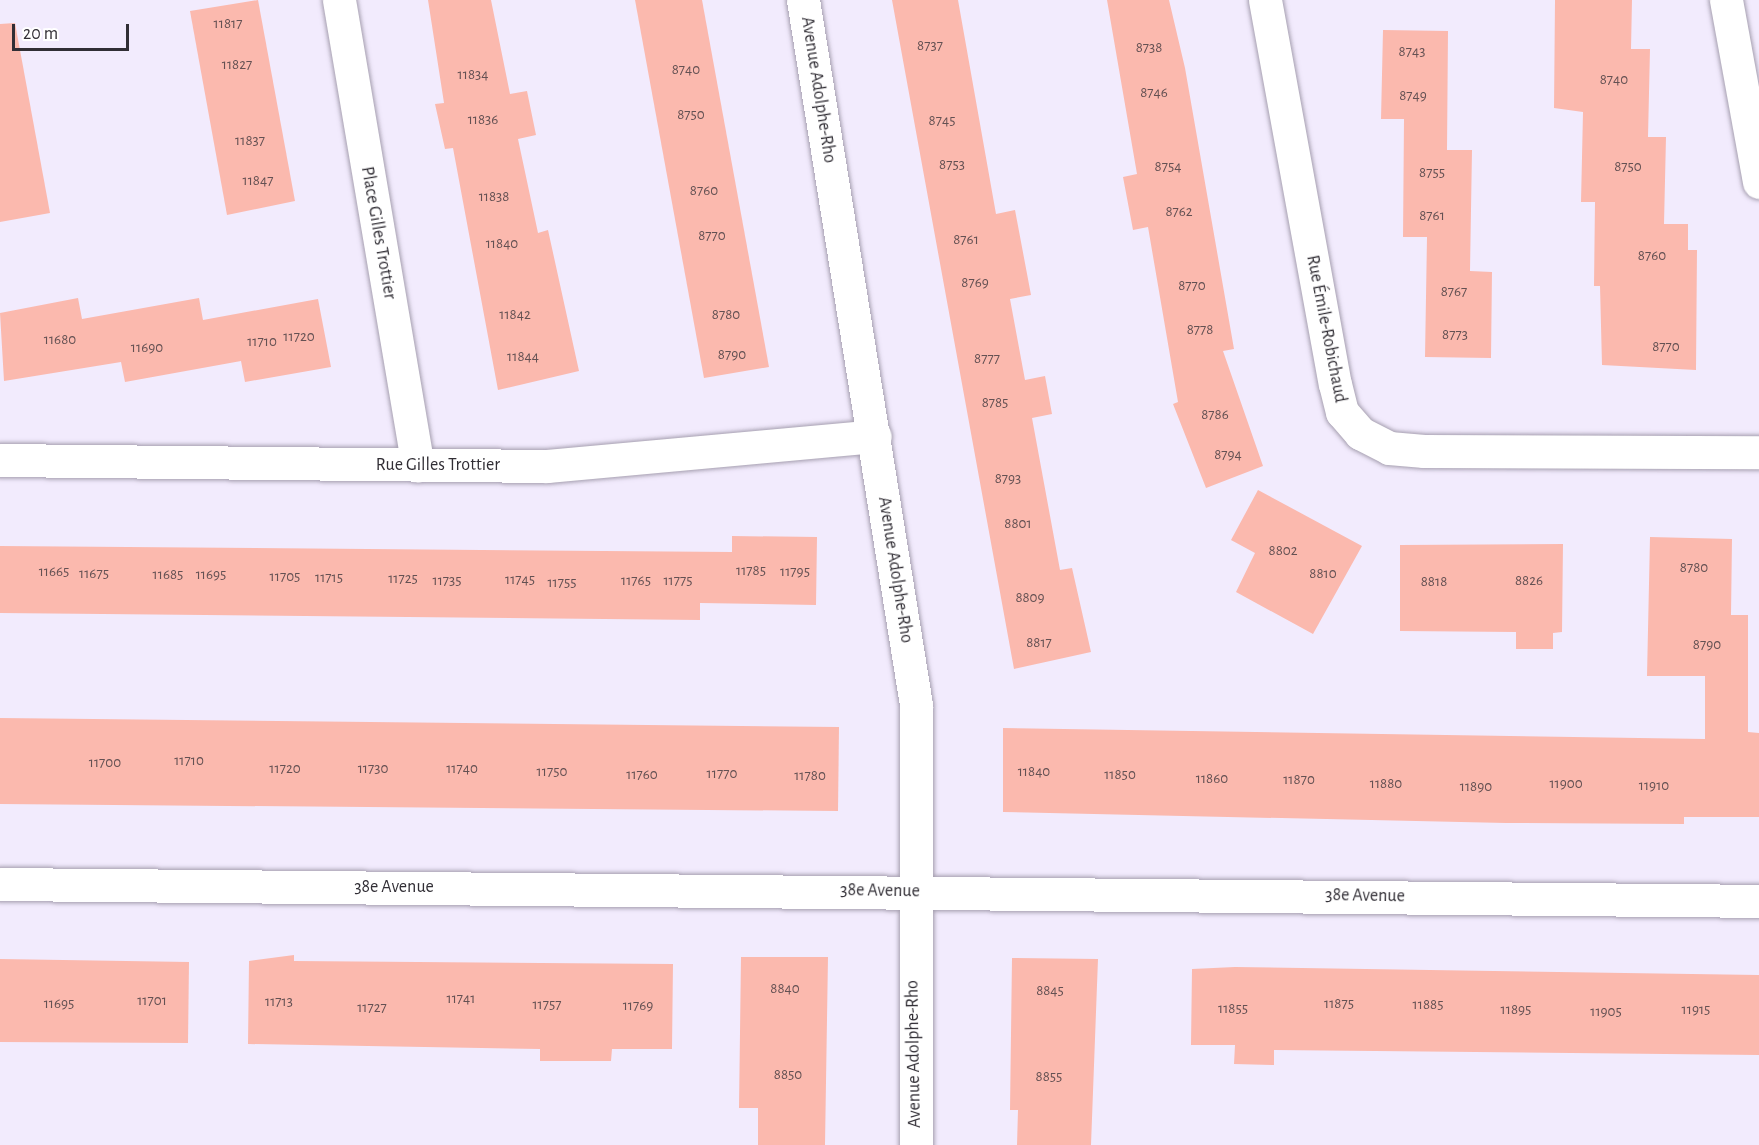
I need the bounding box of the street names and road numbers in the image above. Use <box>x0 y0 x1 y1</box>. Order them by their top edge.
street label: Avenue Adolphe-Rho <box>796 15 840 165</box>
street label: Place Gilles Trottier <box>356 165 400 301</box>
street label: Rue Émile-Robichaud <box>1301 253 1351 405</box>
street label: Rue Gilles Trottier <box>376 454 500 476</box>
street label: Avenue Adolphe-Rho <box>873 495 917 645</box>
street label: 38e Avenue <box>354 876 434 898</box>
street label: 38e Avenue <box>840 880 920 902</box>
street label: 38e Avenue <box>1325 885 1405 907</box>
street label: Avenue Adolphe-Rho <box>902 980 926 1128</box>

